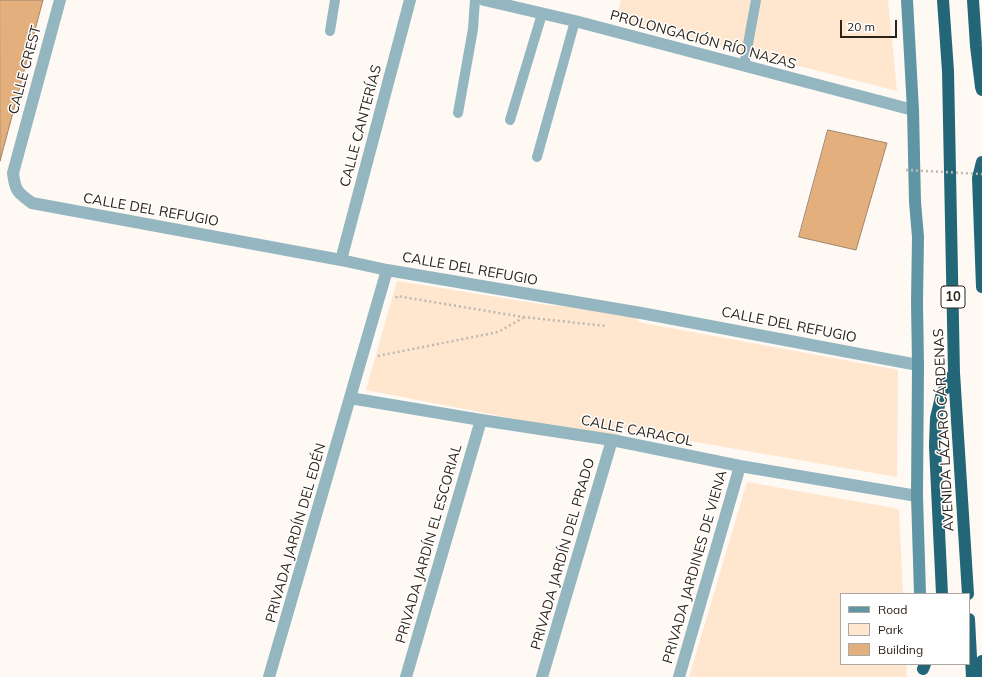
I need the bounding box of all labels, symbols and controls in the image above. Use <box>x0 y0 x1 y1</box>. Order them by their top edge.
street label: PROLONGACIÓN RÍO NAZAS <box>608 7 798 73</box>
scale bar <box>842 12 899 38</box>
text: 20 m <box>847 19 875 34</box>
street label: CALLE CREST <box>5 24 45 116</box>
street label: CALLE CANTERÍAS <box>337 63 385 189</box>
street label: CALLE DEL REFUGIO <box>82 190 220 230</box>
street label: CALLE DEL REFUGIO <box>401 249 539 289</box>
road number: 10 <box>941 286 965 308</box>
street label: CALLE DEL REFUGIO <box>720 304 858 346</box>
street label: AVENIDA LÁZARO CÁRDENAS <box>930 328 958 532</box>
street label: CALLE CARACOL <box>580 412 694 450</box>
street label: PRIVADA JARDÍN DEL EDÉN <box>262 441 330 625</box>
street label: PRIVADA JARDÍN EL ESCORIAL <box>392 442 466 646</box>
street label: PRIVADA JARDÍN DEL PRADO <box>528 456 598 652</box>
street label: PRIVADA JARDINES DE VIENA <box>659 468 731 666</box>
legend <box>840 593 970 665</box>
text: Road <box>878 602 907 617</box>
text: Park <box>878 622 903 637</box>
text: Building <box>878 642 923 657</box>

